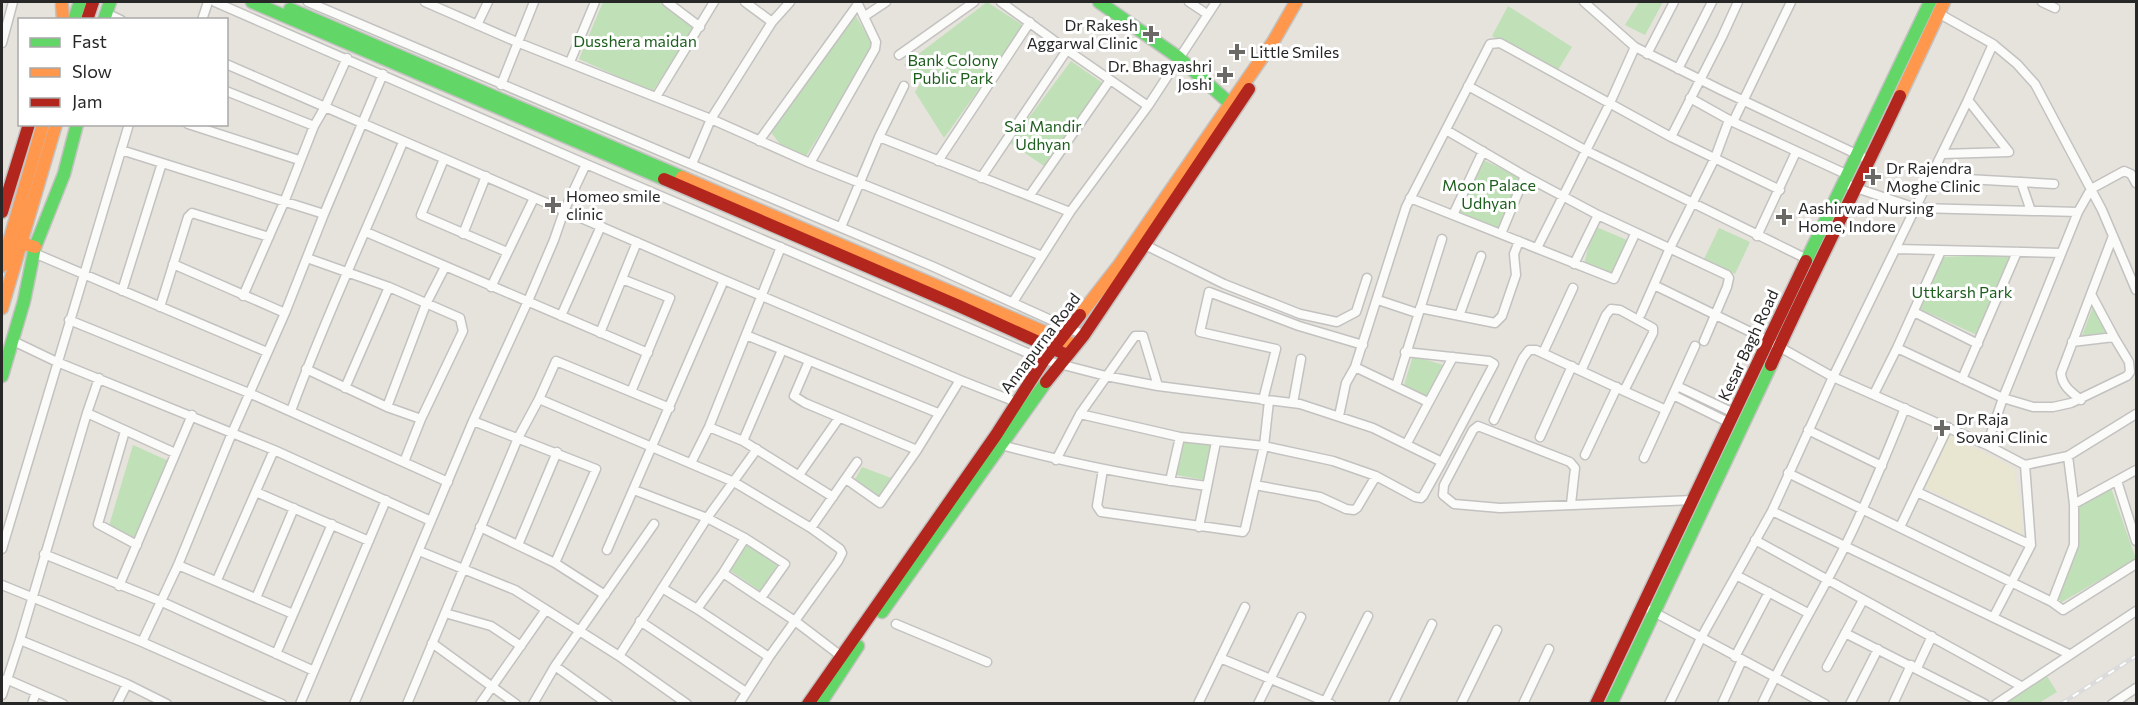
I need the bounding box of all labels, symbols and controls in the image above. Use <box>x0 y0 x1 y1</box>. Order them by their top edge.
place label: Dr Rakesh Aggarwal Clinic <box>1027 15 1138 52</box>
legend <box>18 18 228 126</box>
marker: Dr Rakesh Aggarwal Clinic <box>1142 25 1160 43</box>
text: Fast <box>72 30 107 52</box>
park label: Dusshera maidan <box>573 31 697 50</box>
place label: Little Smiles <box>1250 42 1339 61</box>
marker: Little Smiles <box>1228 43 1246 61</box>
park label: Bank Colony Public Park <box>907 50 999 87</box>
place label: Dr. Bhagyashri Joshi <box>1108 56 1212 93</box>
text: Slow <box>72 60 112 82</box>
marker: Dr. Bhagyashri Joshi <box>1216 66 1234 84</box>
text: Jam <box>72 90 102 112</box>
park label: Sai Mandir Udhyan <box>1004 116 1082 153</box>
place label: Dr Rajendra Moghe Clinic <box>1886 158 1981 195</box>
marker: Dr Rajendra Moghe Clinic <box>1864 168 1882 186</box>
park label: Moon Palace Udhyan <box>1442 175 1536 212</box>
place label: Homeo smile clinic <box>566 186 660 223</box>
marker: Homeo smile clinic <box>544 196 562 214</box>
place label: Aashirwad Nursing Home, Indore <box>1798 198 1934 235</box>
marker: Aashirwad Nursing Home, Indore <box>1775 208 1793 226</box>
park label: Uttkarsh Park <box>1912 282 2013 301</box>
street label: Kesar Bagh Road <box>1713 286 1782 403</box>
street label: Annapurna Road <box>996 289 1083 397</box>
place label: Dr Raja Sovani Clinic <box>1956 409 2048 446</box>
marker: Dr Raja Sovani Clinic <box>1933 419 1951 437</box>

